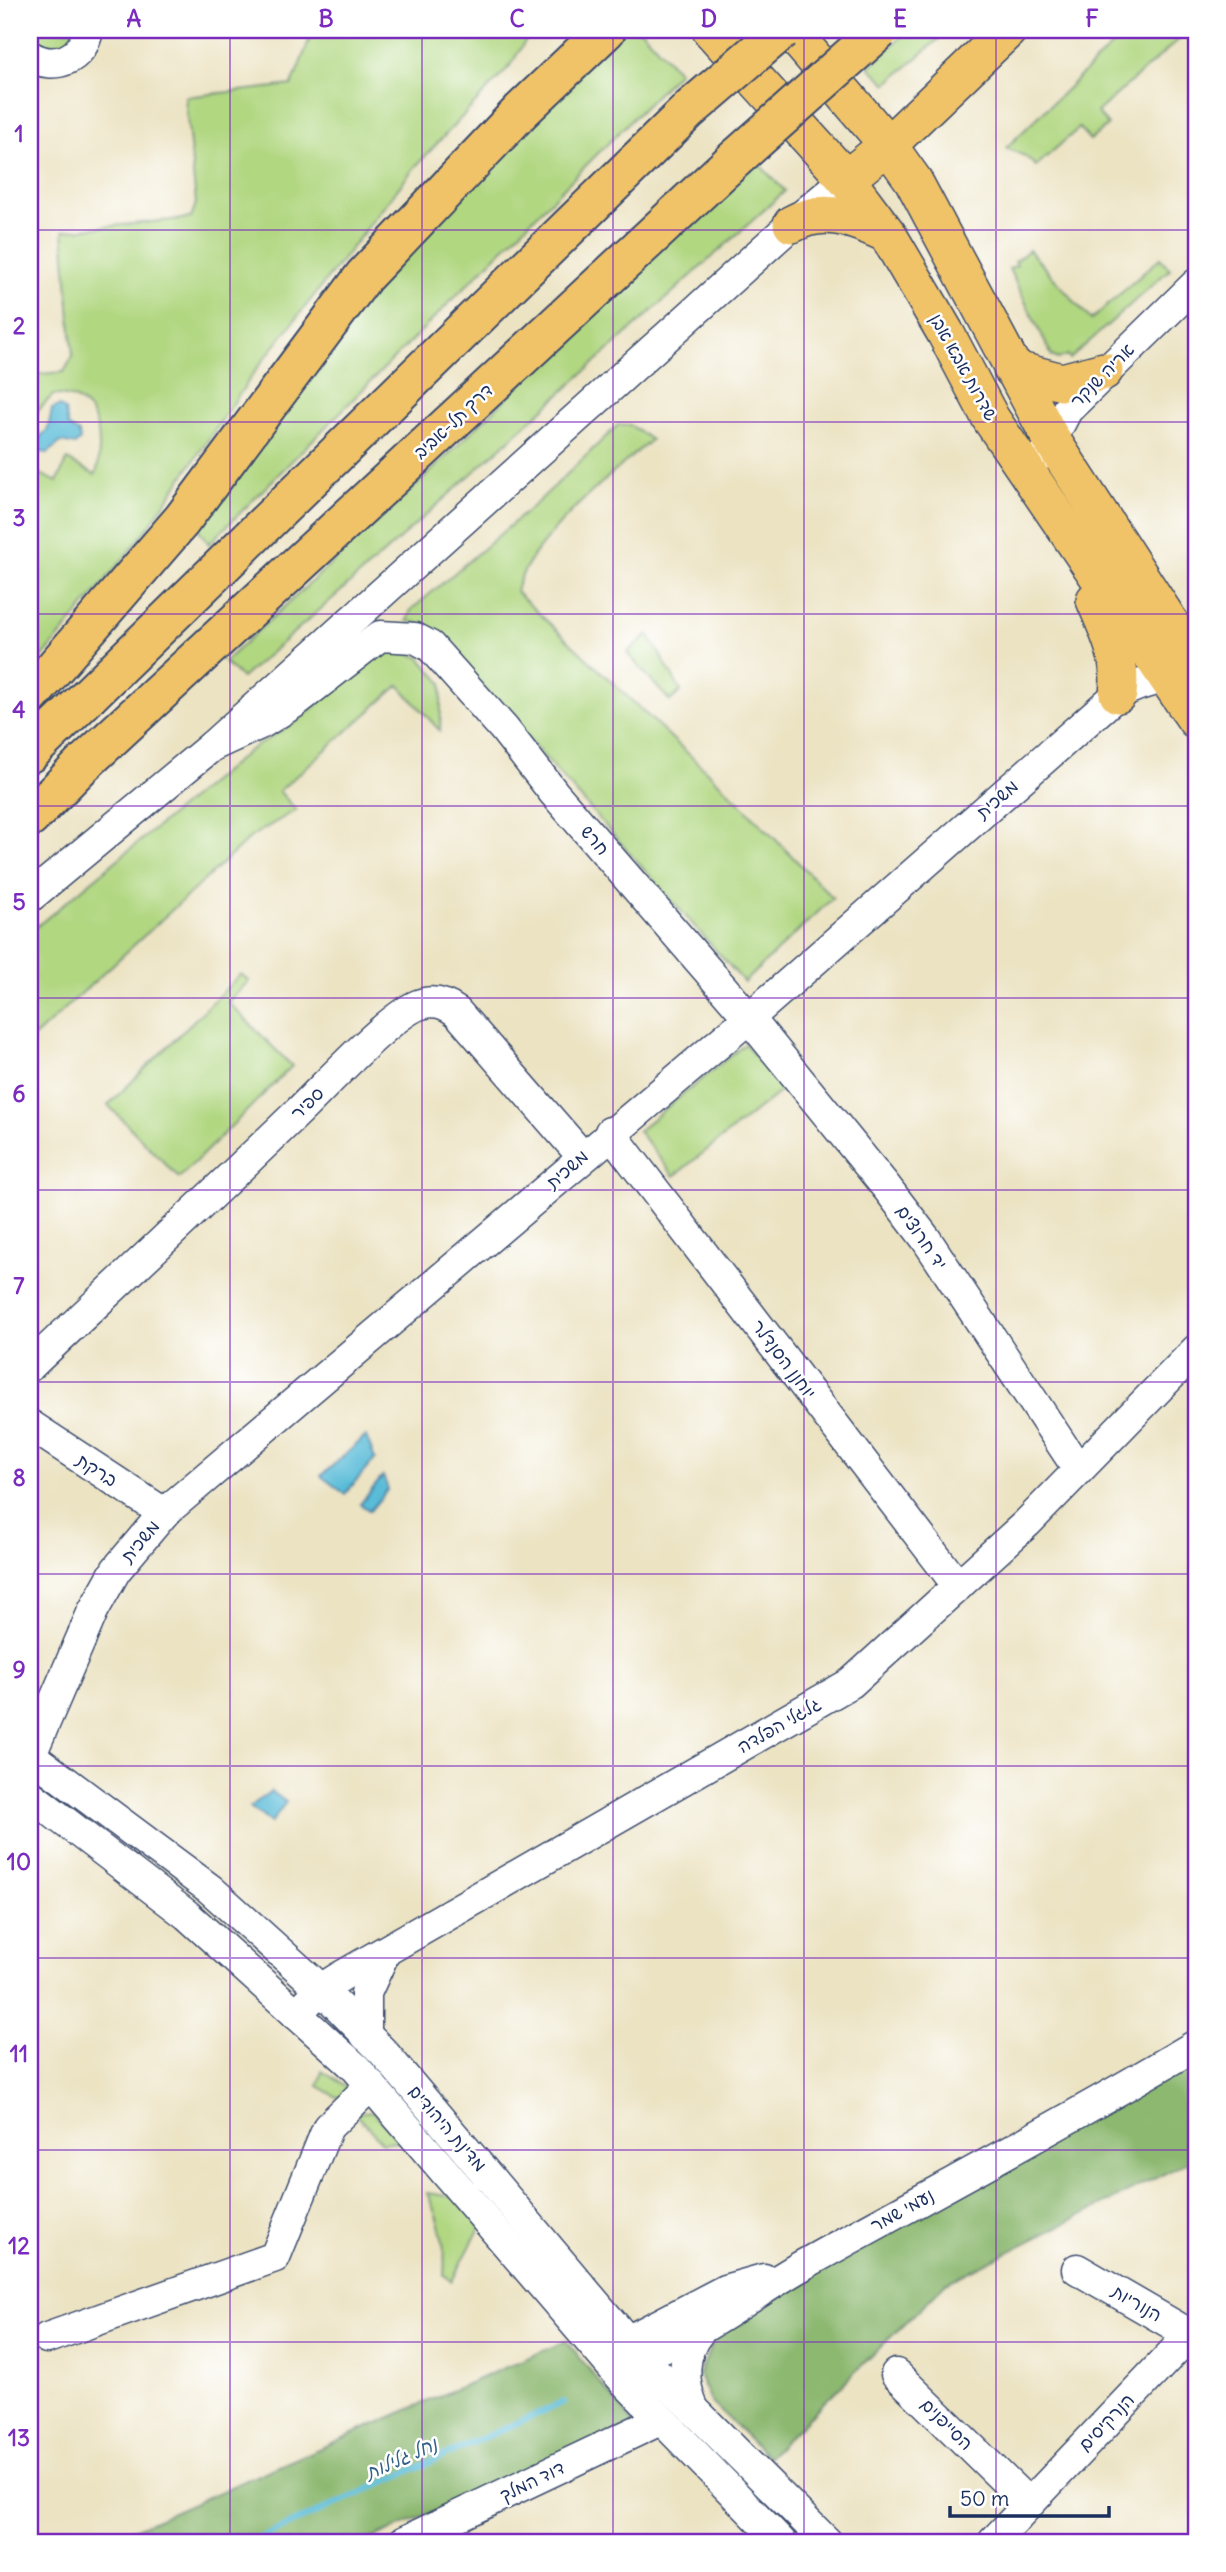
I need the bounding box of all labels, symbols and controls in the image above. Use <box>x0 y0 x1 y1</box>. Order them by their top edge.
text: A <box>127 4 142 33</box>
text: B <box>318 4 334 33</box>
text: C <box>509 4 525 33</box>
text: D <box>701 4 717 33</box>
text: E <box>893 4 907 33</box>
text: F <box>1085 4 1099 33</box>
text: 1 <box>14 119 24 148</box>
street label: שדרות אבא אבן <box>925 309 1003 425</box>
text: 2 <box>13 311 26 340</box>
street label: אריה שנקר <box>1065 338 1139 412</box>
street label: דרך תל-אביב <box>408 378 498 464</box>
text: 3 <box>12 503 26 532</box>
text: 4 <box>12 695 26 724</box>
street label: משכית <box>970 774 1023 824</box>
street label: חרש <box>576 820 614 860</box>
text: 5 <box>12 887 26 916</box>
text: 6 <box>12 1079 26 1108</box>
street label: ספיר <box>285 1082 329 1124</box>
street label: משכית <box>540 1144 593 1194</box>
street label: יד חרוצים <box>891 1200 953 1274</box>
text: 7 <box>13 1271 25 1300</box>
street label: יוחנן הסנדלר <box>747 1315 821 1403</box>
street label: ברקת <box>71 1448 122 1492</box>
text: 8 <box>12 1463 26 1492</box>
street label: משכית <box>115 1515 164 1568</box>
text: 9 <box>12 1655 26 1684</box>
street label: גלגלי הפלדה <box>733 1692 825 1758</box>
text: 10 <box>7 1847 31 1876</box>
text: 11 <box>10 2039 28 2068</box>
street label: מדינת היהודים <box>404 2080 492 2176</box>
street label: נעמי שמר <box>866 2183 938 2237</box>
text: 12 <box>8 2231 30 2260</box>
street label: הנוריות <box>1107 2279 1166 2327</box>
street label: הנרקיסים <box>1073 2388 1139 2456</box>
street label: הסייפנים <box>916 2393 978 2455</box>
text: 13 <box>8 2423 30 2452</box>
water label: נחל גלילות <box>360 2431 442 2485</box>
street label: דוד המלך <box>496 2455 568 2507</box>
scale bar <box>950 2474 1109 2518</box>
text: 50 m <box>960 2485 1009 2512</box>

